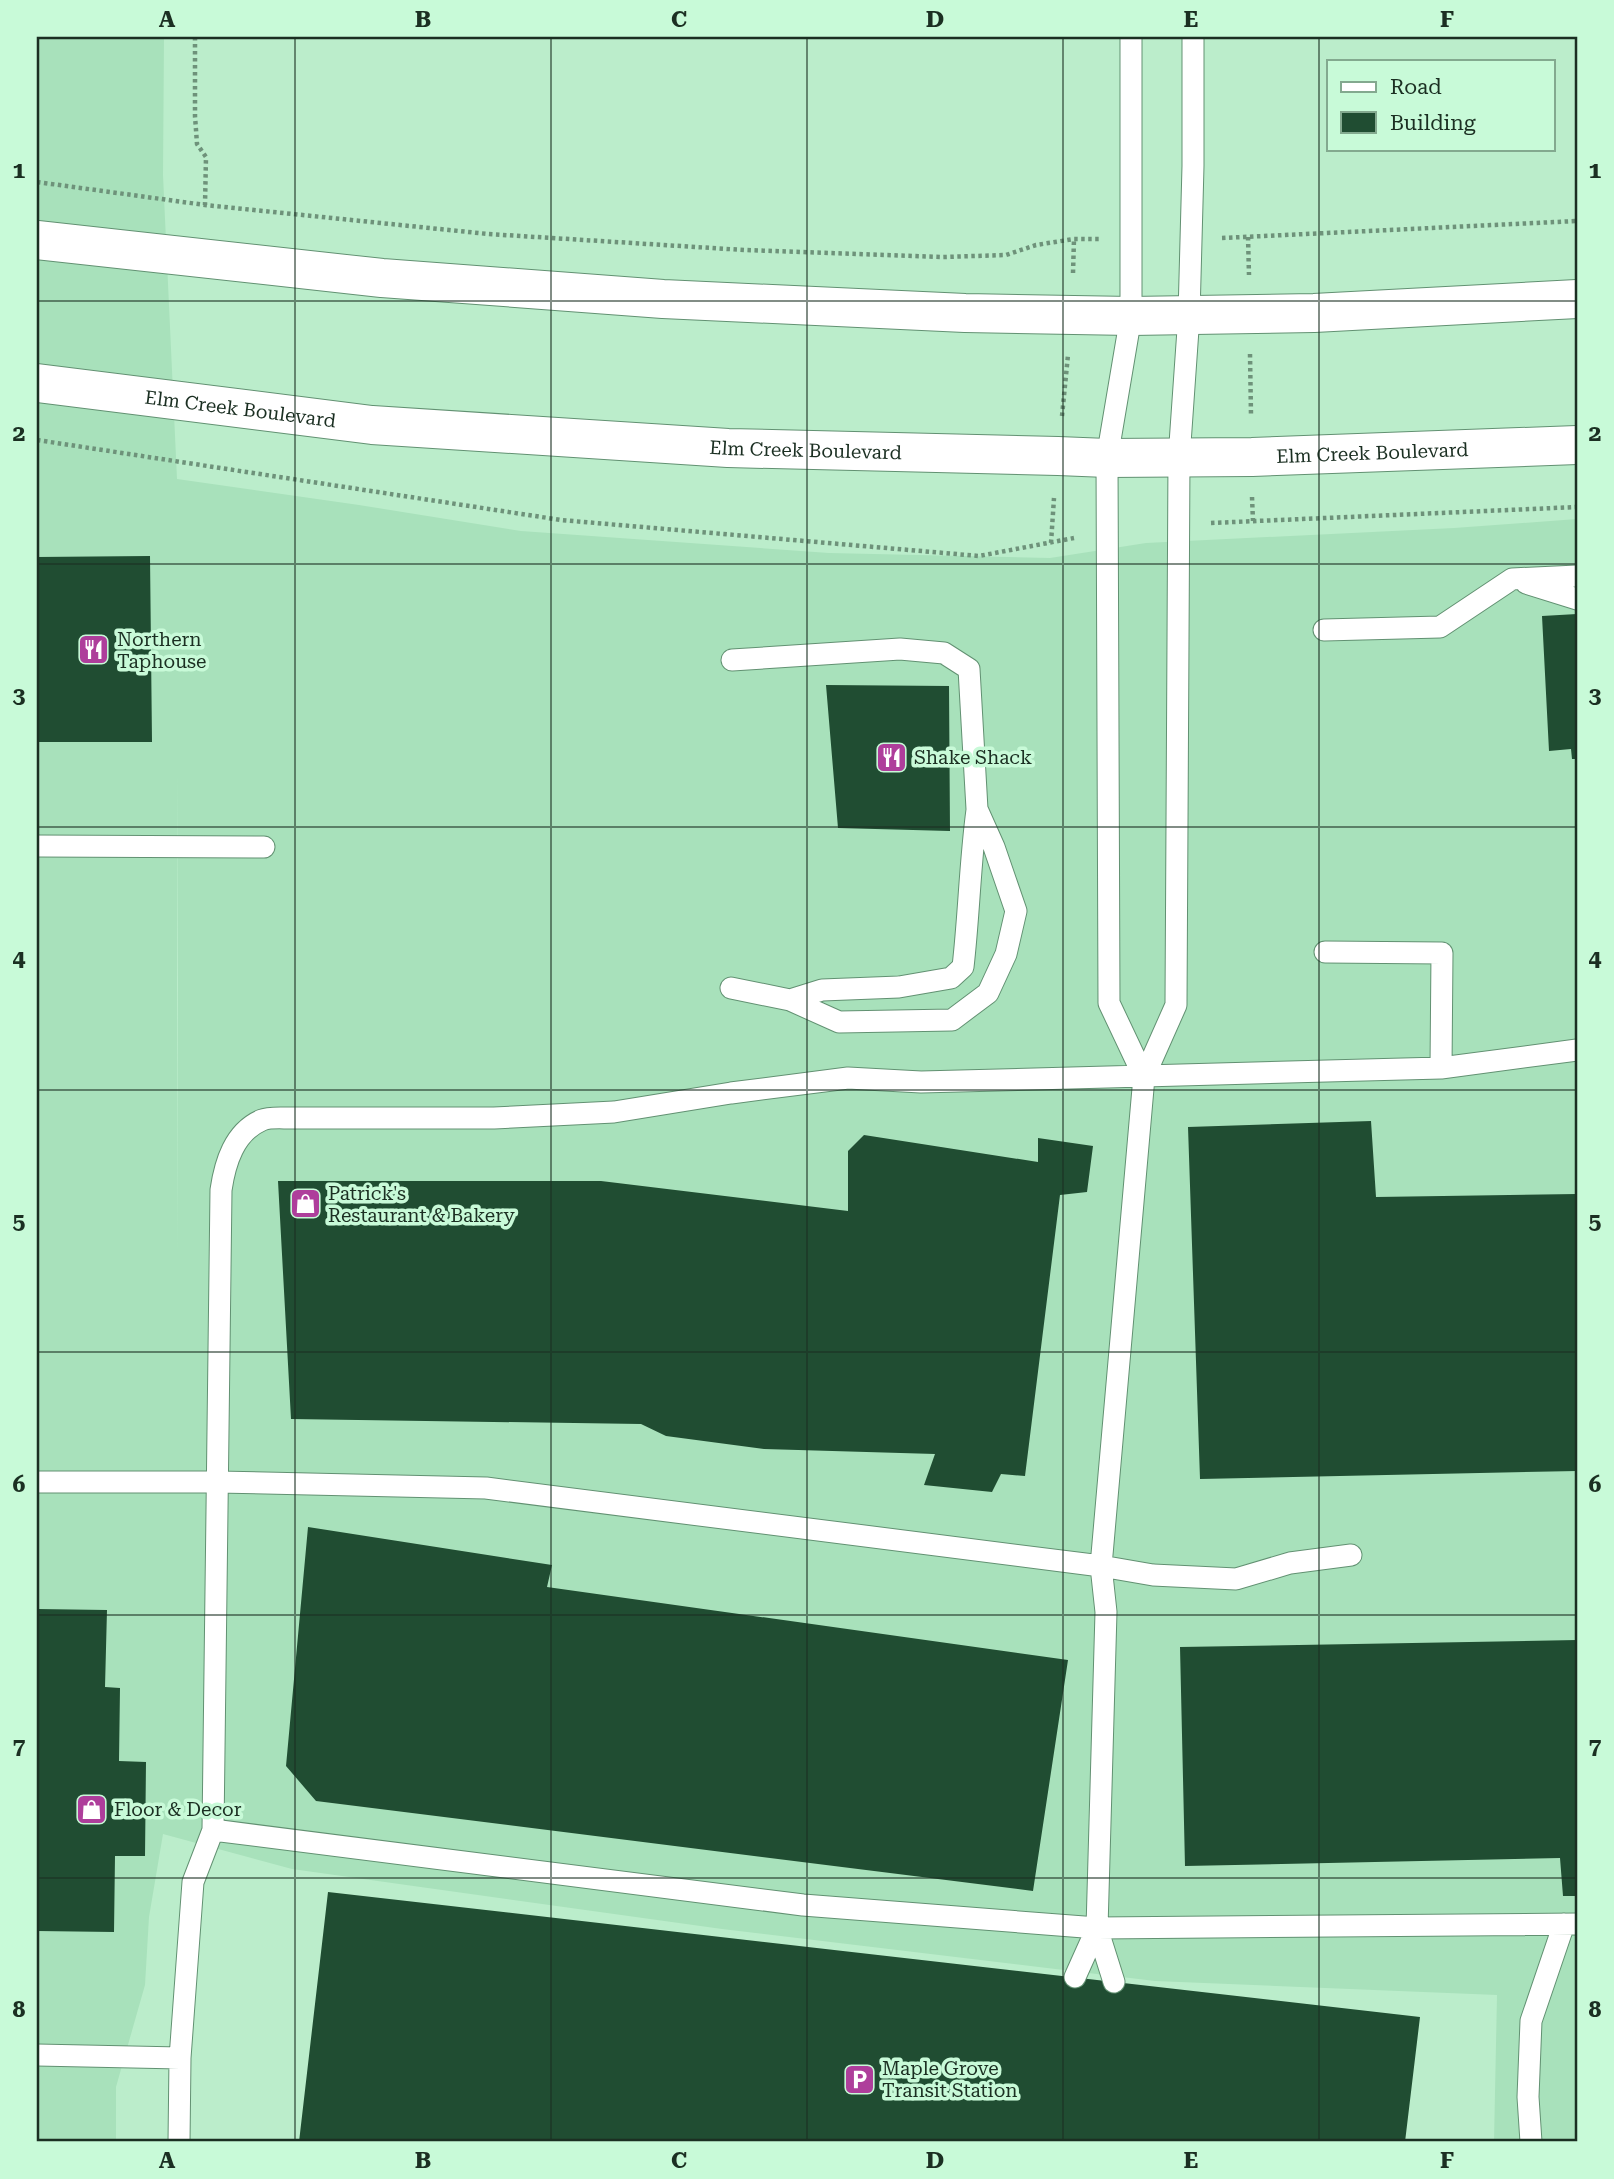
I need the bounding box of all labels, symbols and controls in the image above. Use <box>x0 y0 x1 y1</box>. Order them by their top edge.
text: A <box>159 6 176 33</box>
text: B <box>415 6 431 33</box>
text: C <box>671 6 687 33</box>
text: D <box>926 6 944 33</box>
text: E <box>1184 6 1198 33</box>
text: F <box>1440 6 1454 33</box>
legend <box>1327 60 1554 150</box>
text: Road <box>1390 75 1442 99</box>
text: Building <box>1390 111 1476 135</box>
text: 1 <box>13 157 26 184</box>
text: 1 <box>1589 157 1602 184</box>
street label: Elm Creek Boulevard <box>143 386 337 432</box>
text: 2 <box>13 420 25 447</box>
text: 2 <box>1589 420 1601 447</box>
street label: Elm Creek Boulevard <box>709 436 902 464</box>
street label: Elm Creek Boulevard <box>1276 438 1469 468</box>
place label: Northern Taphouse <box>117 628 206 673</box>
restaurant icon: Northern Taphouse <box>77 633 111 667</box>
text: 3 <box>13 682 26 709</box>
text: 3 <box>1589 682 1602 709</box>
restaurant icon: Shake Shack <box>874 740 908 774</box>
place label: Shake Shack <box>914 746 1032 769</box>
text: 4 <box>13 945 26 972</box>
text: 4 <box>1589 945 1602 972</box>
place label: Patrick's Restaurant & Bakery <box>328 1182 515 1227</box>
shop icon: Patrick's Restaurant & Bakery <box>288 1187 322 1221</box>
text: 5 <box>13 1208 26 1235</box>
text: 5 <box>1589 1208 1602 1235</box>
text: 6 <box>13 1471 26 1498</box>
text: 6 <box>1589 1471 1602 1498</box>
text: 7 <box>13 1733 26 1760</box>
text: 7 <box>1589 1733 1602 1760</box>
shop icon: Floor & Decor <box>74 1792 108 1826</box>
place label: Floor & Decor <box>114 1798 242 1821</box>
text: 8 <box>13 1996 26 2023</box>
text: 8 <box>1589 1996 1602 2023</box>
place label: Maple Grove Transit Station <box>882 2057 1018 2102</box>
parking icon: Maple Grove Transit Station <box>842 2062 876 2096</box>
text: A <box>159 2147 176 2174</box>
text: B <box>415 2147 431 2174</box>
text: C <box>671 2147 687 2174</box>
text: D <box>926 2147 944 2174</box>
text: E <box>1184 2147 1198 2174</box>
text: F <box>1440 2147 1454 2174</box>

